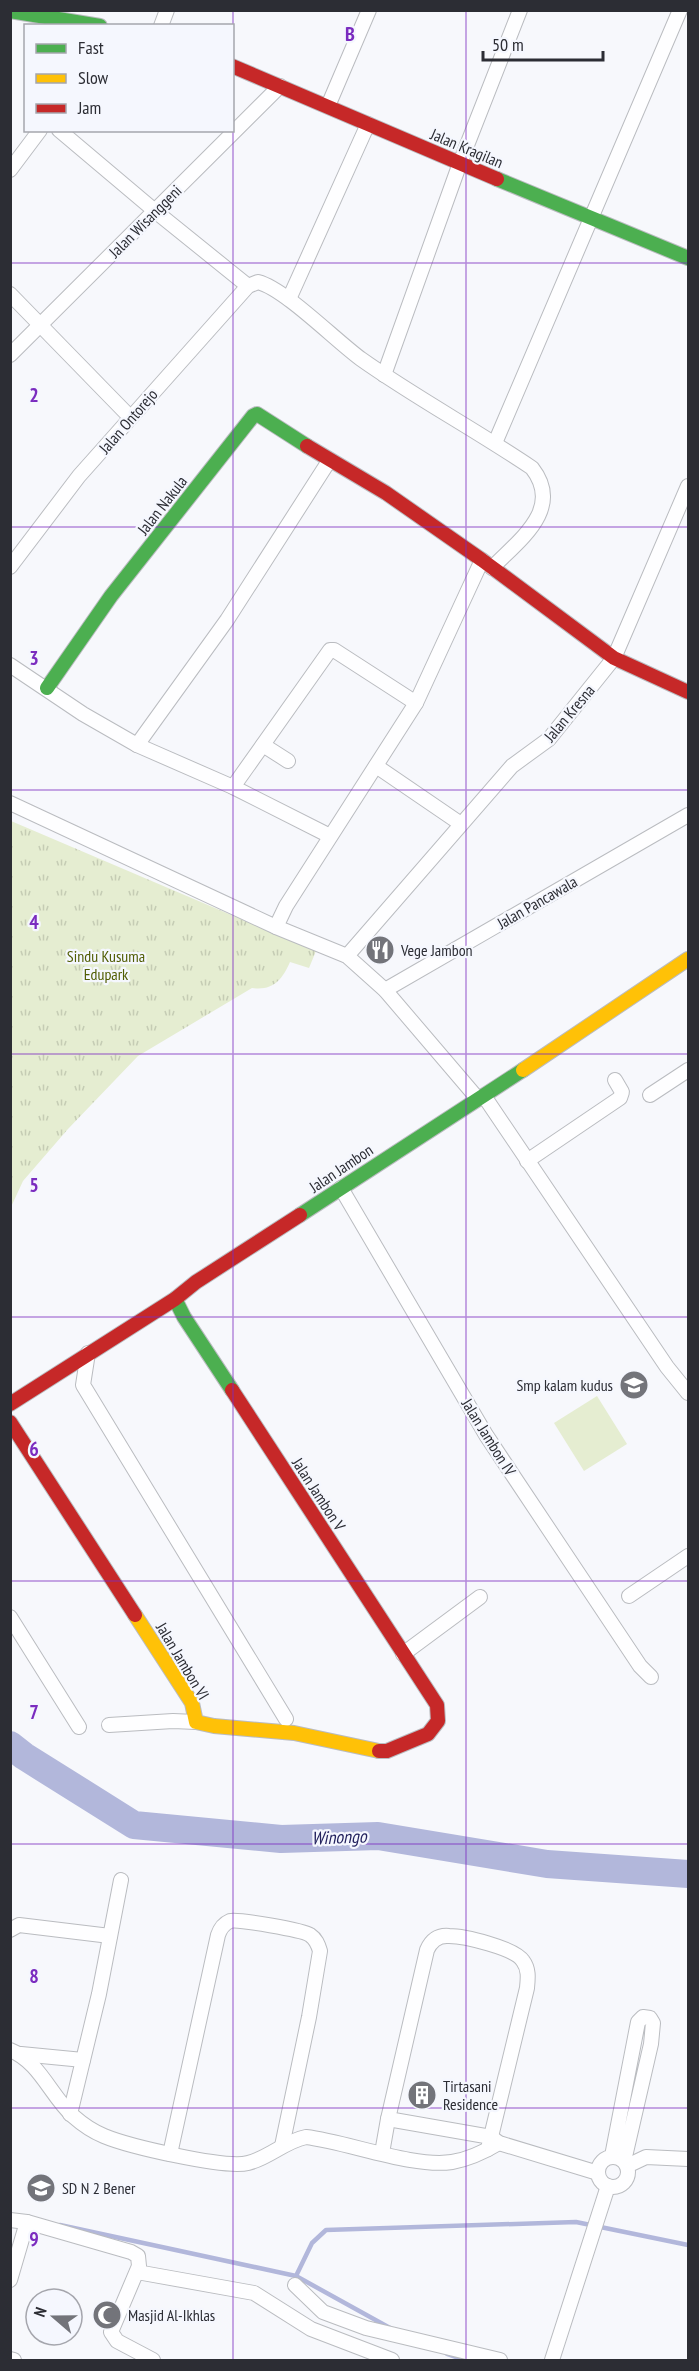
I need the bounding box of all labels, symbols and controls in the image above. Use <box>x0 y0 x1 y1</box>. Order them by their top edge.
text: B <box>345 21 355 47</box>
legend <box>24 24 234 132</box>
scale bar <box>483 24 603 62</box>
text: 50 m <box>492 33 524 56</box>
text: Fast <box>78 36 104 59</box>
text: Slow <box>78 66 109 89</box>
text: Jam <box>77 96 101 119</box>
street label: Jalan Kragilan <box>427 123 506 172</box>
street label: Jalan Wisanggeni <box>104 181 185 262</box>
text: 2 <box>29 382 39 408</box>
street label: Jalan Ontorejo <box>94 385 162 458</box>
street label: Jalan Nakula <box>132 472 191 539</box>
text: 3 <box>29 645 39 671</box>
street label: Jalan Kresna <box>539 680 599 746</box>
street label: Jalan Pancawala <box>493 871 581 933</box>
text: 4 <box>29 909 39 935</box>
restaurant icon: Vege Jambon <box>364 934 396 966</box>
place label: Vege Jambon <box>400 940 473 960</box>
park label: Sindu Kusuma Edupark <box>67 946 145 984</box>
street label: Jalan Jambon <box>305 1139 377 1197</box>
text: 5 <box>29 1172 39 1198</box>
school or university icon: Smp kalam kudus <box>618 1369 650 1401</box>
place label: Smp kalam kudus <box>516 1375 613 1395</box>
street label: Jalan Jambon IV <box>457 1394 521 1480</box>
text: 6 <box>29 1436 39 1462</box>
street label: Jalan Jambon V <box>288 1453 350 1535</box>
street label: Jalan Jambon VI <box>152 1618 214 1703</box>
text: 7 <box>29 1699 39 1725</box>
water label: Winongo <box>311 1825 368 1849</box>
text: 8 <box>29 1963 39 1989</box>
place label: Tirtasani Residence <box>443 2076 498 2114</box>
building icon: Tirtasani Residence <box>406 2079 438 2111</box>
school or university icon: SD N 2 Bener <box>25 2172 57 2204</box>
place label: SD N 2 Bener <box>62 2178 136 2198</box>
text: 9 <box>29 2226 39 2252</box>
north arrow <box>24 2287 84 2347</box>
mosque icon: Masjid Al-Ikhlas <box>91 2299 123 2331</box>
text: N <box>29 2304 51 2319</box>
place label: Masjid Al-Ikhlas <box>128 2305 215 2325</box>

